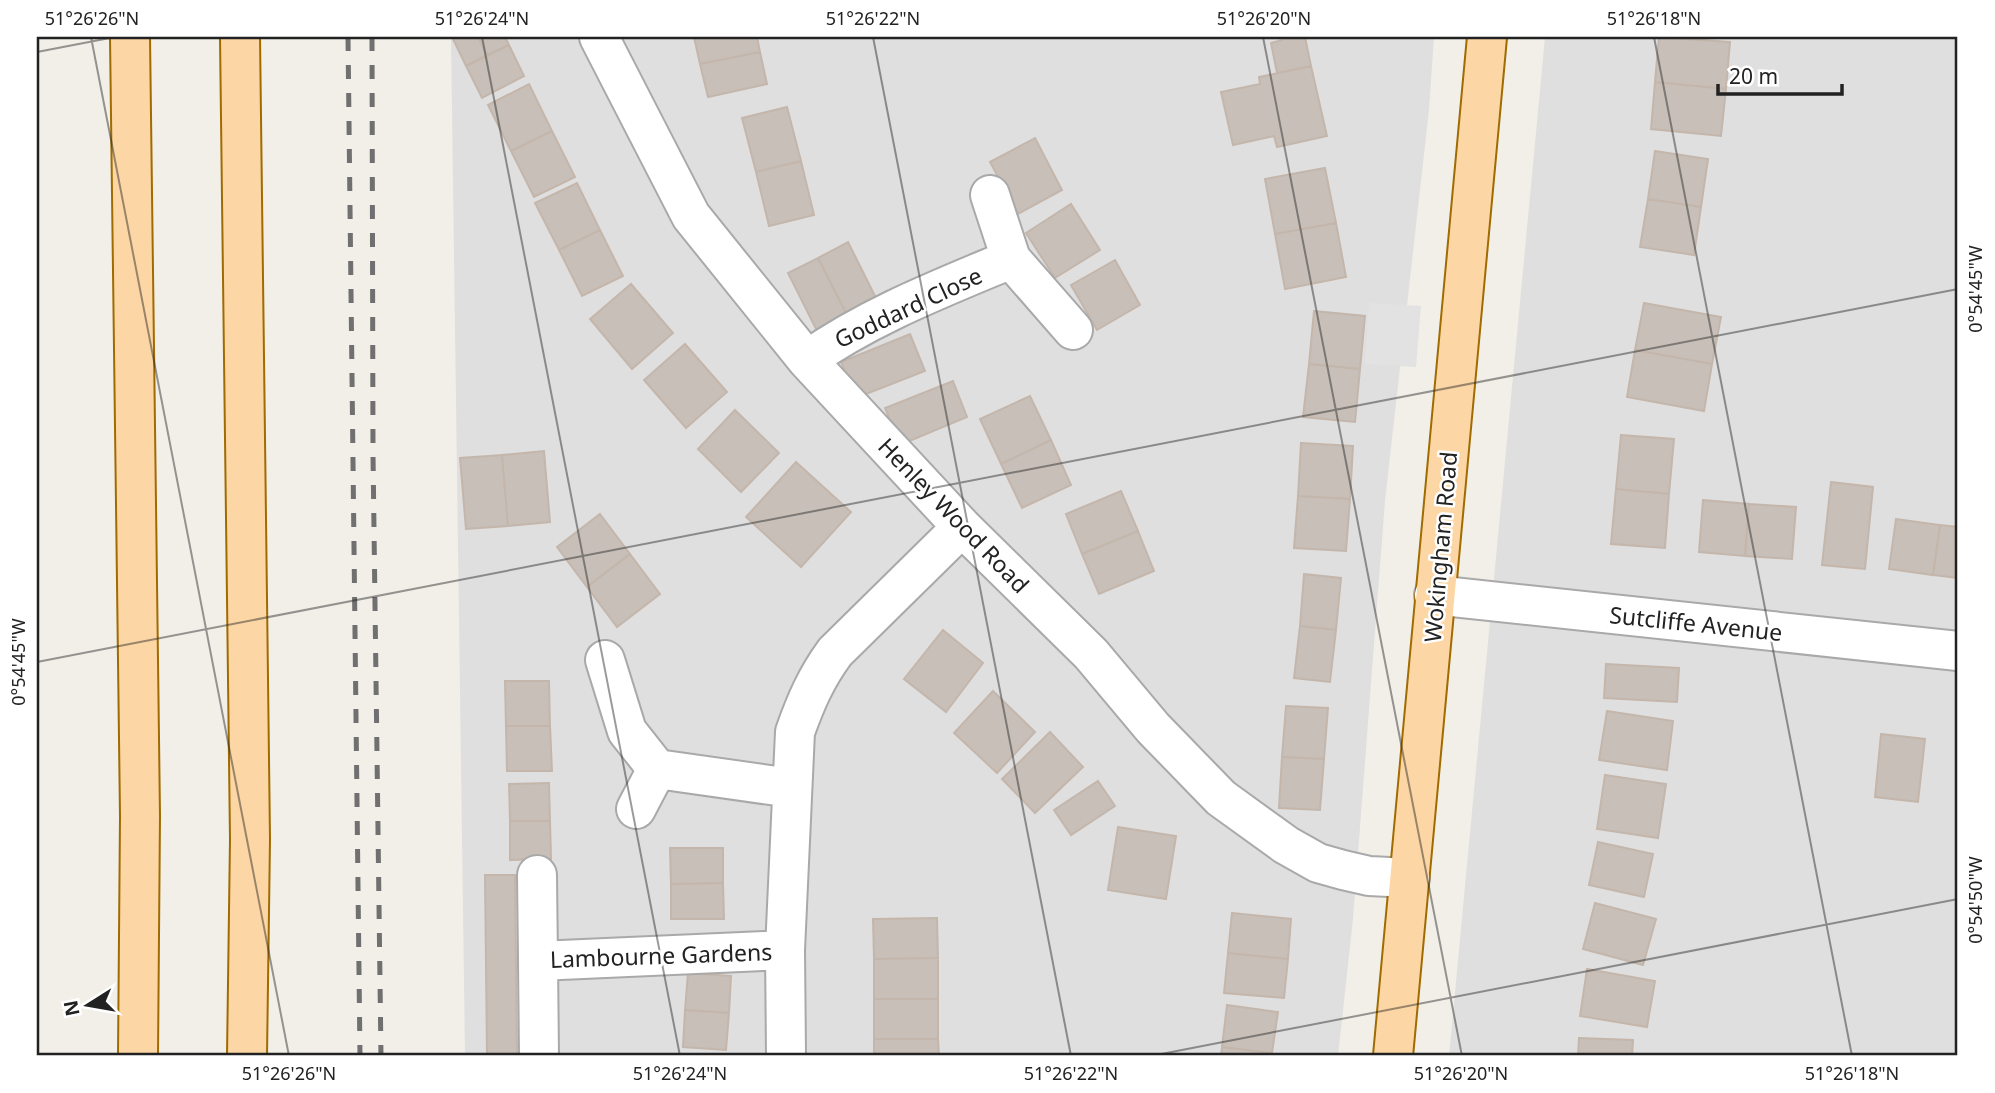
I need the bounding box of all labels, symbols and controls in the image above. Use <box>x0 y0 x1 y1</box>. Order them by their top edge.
text: 51°26'26"N <box>45 6 139 30</box>
text: 51°26'24"N <box>435 6 529 30</box>
text: 51°26'22"N <box>826 6 920 30</box>
text: 51°26'20"N <box>1217 6 1311 30</box>
text: 51°26'18"N <box>1607 6 1701 30</box>
scale bar <box>1718 52 1843 96</box>
text: 20 m <box>1729 62 1778 90</box>
text: 0°54'45"W <box>1963 245 1987 333</box>
street label: Goddard Close <box>829 259 987 355</box>
street label: Henley Wood Road <box>871 430 1037 600</box>
street label: Wokingham Road <box>1416 450 1464 644</box>
street label: Sutcliffe Avenue <box>1608 598 1784 648</box>
text: 0°54'45"W <box>6 618 30 706</box>
text: 0°54'50"W <box>1963 856 1987 944</box>
street label: Lambourne Gardens <box>549 935 773 975</box>
north arrow <box>52 970 122 1040</box>
text: N <box>57 998 86 1018</box>
text: 51°26'26"N <box>242 1061 336 1085</box>
text: 51°26'24"N <box>633 1061 727 1085</box>
text: 51°26'22"N <box>1024 1061 1118 1085</box>
text: 51°26'20"N <box>1414 1061 1508 1085</box>
text: 51°26'18"N <box>1805 1061 1899 1085</box>

